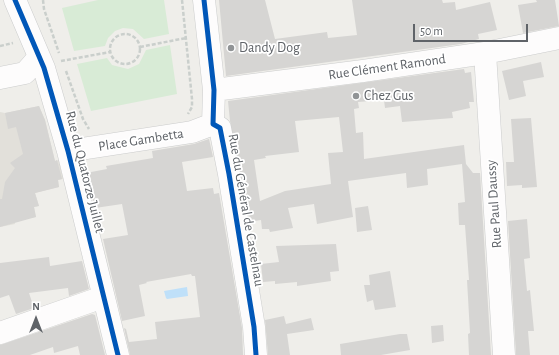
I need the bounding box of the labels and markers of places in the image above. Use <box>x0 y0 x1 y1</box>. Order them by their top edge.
place label: Dandy Dog <box>239 40 300 56</box>
marker: Dandy Dog <box>226 43 236 53</box>
place label: Chez Gus <box>364 88 414 104</box>
marker: Chez Gus <box>351 91 361 101</box>

